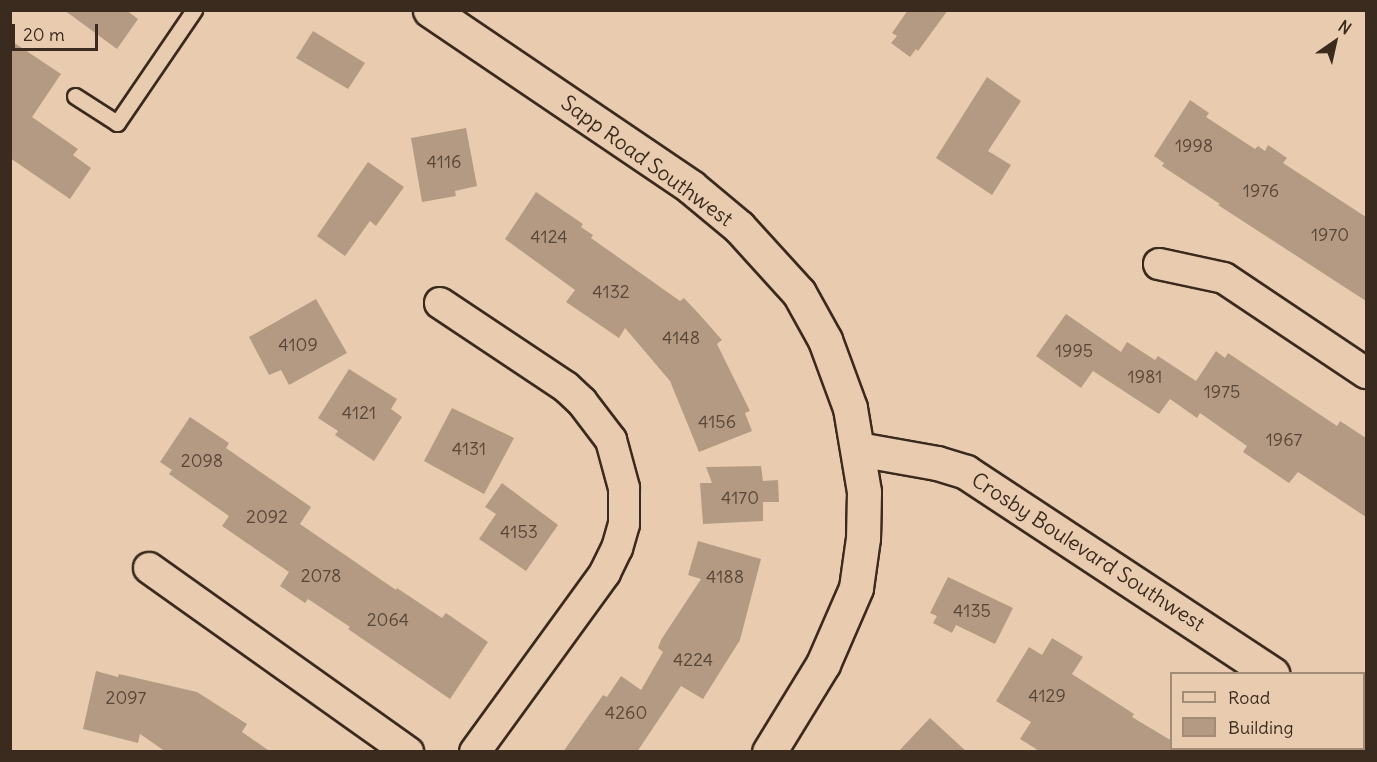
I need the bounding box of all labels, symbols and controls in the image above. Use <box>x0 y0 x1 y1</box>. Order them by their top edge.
scale bar <box>15 12 100 50</box>
north arrow <box>1305 12 1365 72</box>
text: N <box>1335 16 1355 38</box>
text: 20 m <box>23 23 65 46</box>
street label: Sapp Road Southwest <box>556 90 738 232</box>
house number: 1998 <box>1175 135 1213 157</box>
house number: 4116 <box>427 151 461 173</box>
house number: 1976 <box>1243 180 1279 202</box>
house number: 1970 <box>1311 224 1349 246</box>
house number: 4124 <box>530 226 568 248</box>
house number: 4132 <box>592 281 630 303</box>
house number: 4148 <box>662 327 700 349</box>
house number: 4109 <box>278 334 318 356</box>
house number: 1995 <box>1055 340 1093 362</box>
house number: 1981 <box>1127 366 1163 388</box>
house number: 1975 <box>1204 381 1240 403</box>
house number: 4121 <box>342 402 376 424</box>
house number: 4156 <box>698 411 736 433</box>
house number: 1967 <box>1266 429 1302 451</box>
house number: 4131 <box>452 438 486 460</box>
house number: 2098 <box>181 450 223 472</box>
street label: Crosby Boulevard Southwest <box>967 467 1209 637</box>
house number: 4170 <box>721 487 759 509</box>
house number: 2092 <box>246 506 288 528</box>
house number: 4153 <box>500 521 538 543</box>
house number: 2078 <box>301 565 341 587</box>
house number: 4188 <box>706 566 744 588</box>
house number: 4135 <box>953 600 991 622</box>
house number: 2064 <box>367 609 409 631</box>
house number: 4224 <box>673 649 713 671</box>
legend <box>1170 672 1365 750</box>
house number: 4129 <box>1028 685 1066 707</box>
text: Road <box>1228 686 1270 709</box>
house number: 2097 <box>106 687 146 709</box>
house number: 4260 <box>605 702 647 724</box>
text: Building <box>1228 716 1293 739</box>

